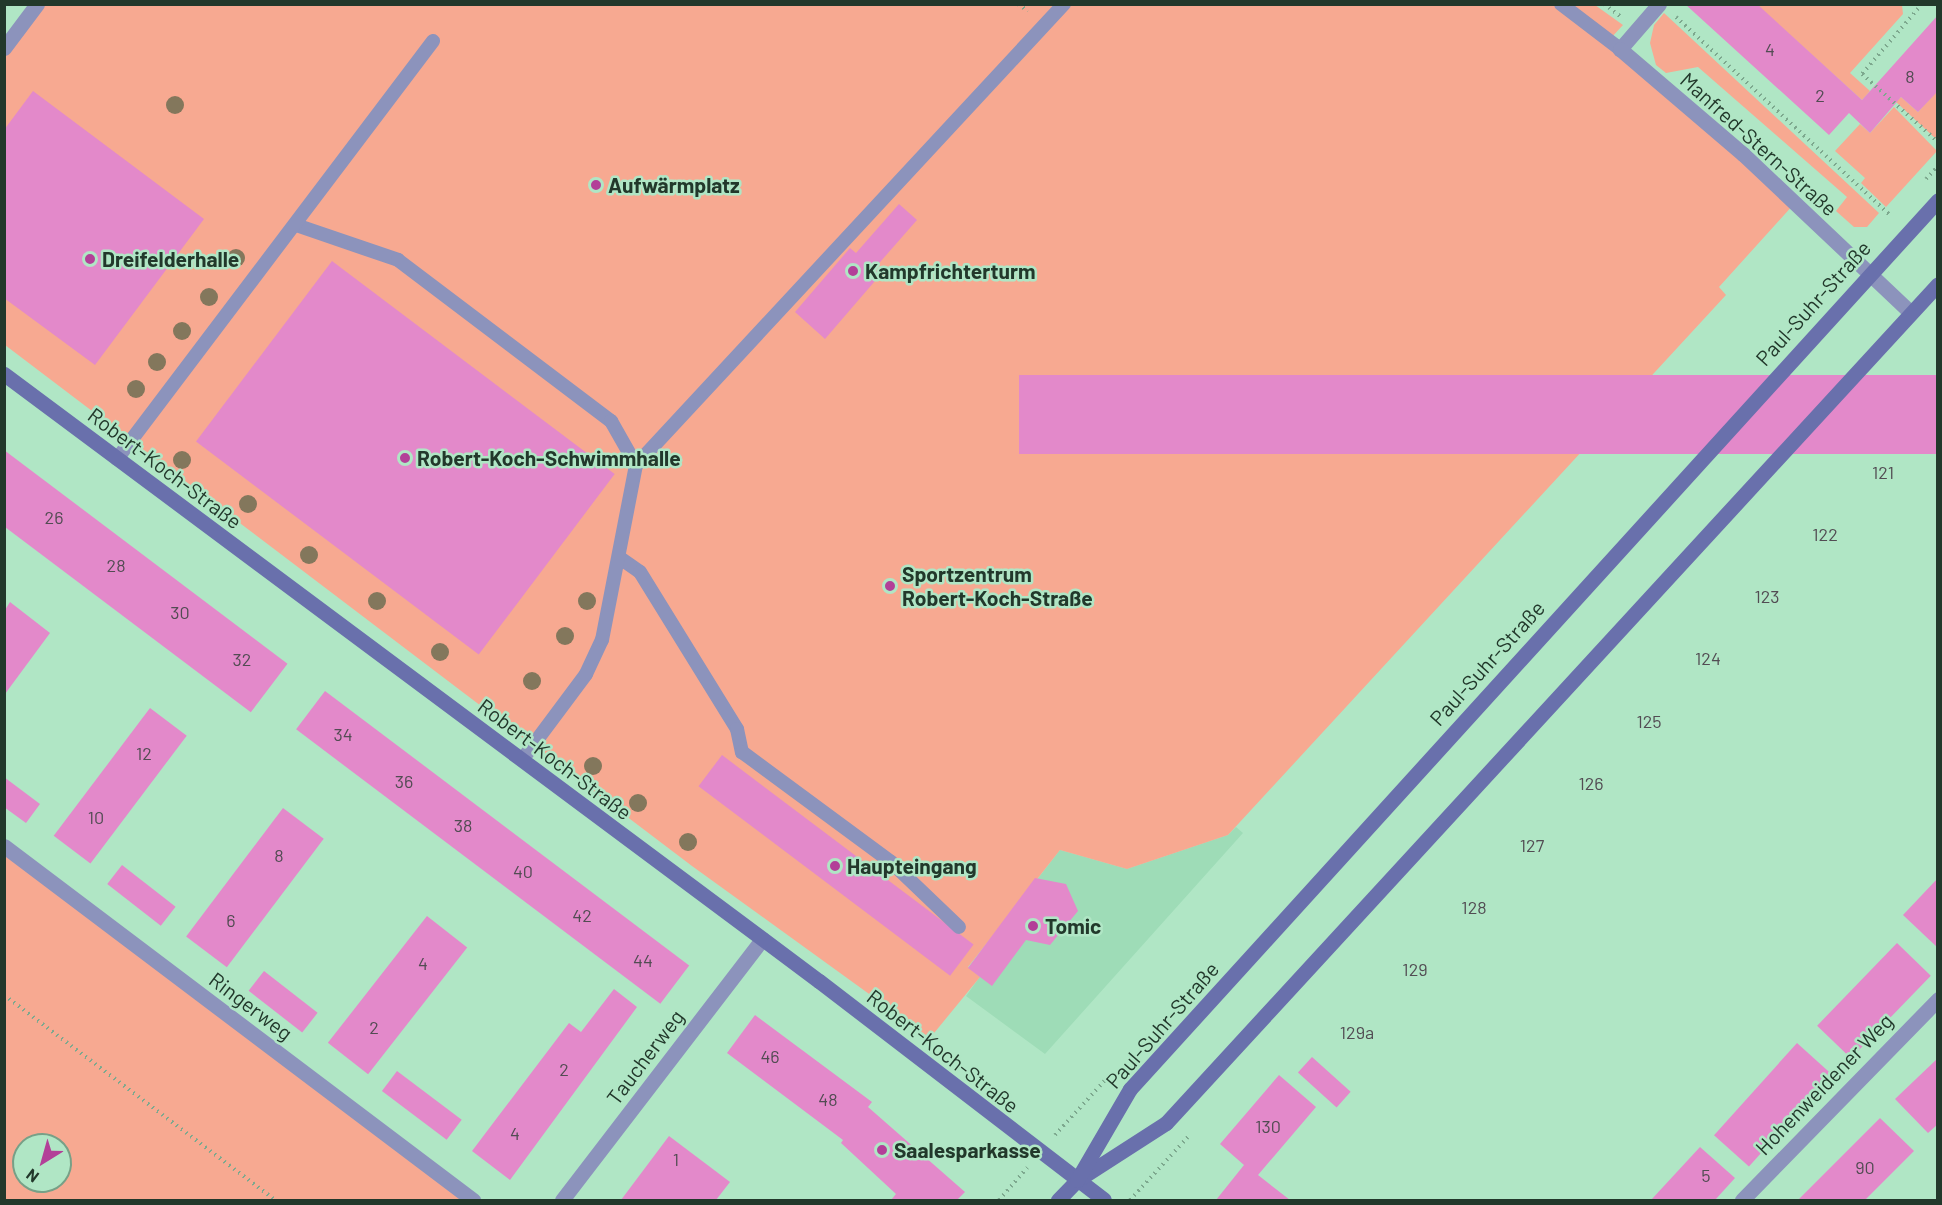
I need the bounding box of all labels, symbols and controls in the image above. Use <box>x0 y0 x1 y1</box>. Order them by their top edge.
house number: 4 <box>1765 38 1775 60</box>
house number: 8 <box>1905 65 1915 87</box>
street label: Manfred-Stern-Straße <box>1676 67 1842 221</box>
house number: 2 <box>1815 84 1825 106</box>
place label: Aufwärmplatz <box>608 172 740 198</box>
marker: Aufwärmplatz <box>589 178 603 192</box>
street label: Paul-Suhr-Straße <box>1750 235 1876 371</box>
place label: Dreifelderhalle <box>102 246 239 272</box>
marker: Dreifelderhalle <box>83 252 97 266</box>
place label: Kampfrichterturm <box>865 258 1035 284</box>
marker: Kampfrichterturm <box>846 264 860 278</box>
street label: Robert-Koch-Straße <box>83 402 247 534</box>
place label: Robert-Koch-Schwimmhalle <box>417 445 681 471</box>
marker: Robert-Koch-Schwimmhalle <box>398 451 412 465</box>
house number: 121 <box>1872 461 1894 483</box>
house number: 26 <box>45 506 63 528</box>
house number: 122 <box>1812 523 1838 545</box>
house number: 28 <box>106 554 126 576</box>
place label: Sportzentrum Robert-Koch-Straße <box>902 561 1093 611</box>
marker: Sportzentrum Robert-Koch-Straße <box>883 579 897 593</box>
house number: 123 <box>1754 585 1780 607</box>
street label: Paul-Suhr-Straße <box>1424 595 1550 731</box>
house number: 30 <box>170 601 190 623</box>
house number: 124 <box>1695 647 1721 669</box>
house number: 32 <box>233 648 251 670</box>
street label: Robert-Koch-Straße <box>473 693 637 825</box>
house number: 125 <box>1636 710 1662 732</box>
house number: 34 <box>333 723 353 745</box>
house number: 12 <box>136 742 152 764</box>
house number: 36 <box>395 770 413 792</box>
house number: 126 <box>1578 772 1604 794</box>
house number: 10 <box>88 806 104 828</box>
house number: 38 <box>454 814 472 836</box>
house number: 127 <box>1520 834 1544 856</box>
house number: 8 <box>274 844 284 866</box>
place label: Haupteingang <box>847 853 977 879</box>
marker: Haupteingang <box>828 859 842 873</box>
house number: 40 <box>513 860 533 882</box>
house number: 128 <box>1461 896 1487 918</box>
house number: 42 <box>572 904 592 926</box>
house number: 6 <box>226 909 236 931</box>
place label: Tomic <box>1045 913 1101 939</box>
marker: Tomic <box>1026 919 1040 933</box>
house number: 44 <box>633 949 653 971</box>
house number: 4 <box>418 952 428 974</box>
street label: Paul-Suhr-Straße <box>1100 957 1224 1093</box>
house number: 129 <box>1402 958 1428 980</box>
street label: Ringerweg <box>205 967 297 1045</box>
street label: Robert-Koch-Straße <box>862 984 1024 1118</box>
street label: Taucherweg <box>601 1005 689 1109</box>
street label: Hohenweidener Weg <box>1750 1008 1898 1160</box>
house number: 2 <box>369 1016 379 1038</box>
house number: 129a <box>1340 1021 1374 1043</box>
house number: 46 <box>760 1045 780 1067</box>
house number: 2 <box>559 1058 569 1080</box>
house number: 48 <box>818 1088 838 1110</box>
house number: 130 <box>1255 1115 1281 1137</box>
house number: 4 <box>510 1122 520 1144</box>
north arrow <box>12 1133 72 1193</box>
place label: Saalesparkasse <box>894 1137 1041 1163</box>
marker: Saalesparkasse <box>875 1143 889 1157</box>
house number: 1 <box>673 1148 679 1170</box>
house number: 90 <box>1855 1156 1875 1178</box>
house number: 5 <box>1701 1164 1711 1186</box>
text: N <box>22 1165 42 1187</box>

